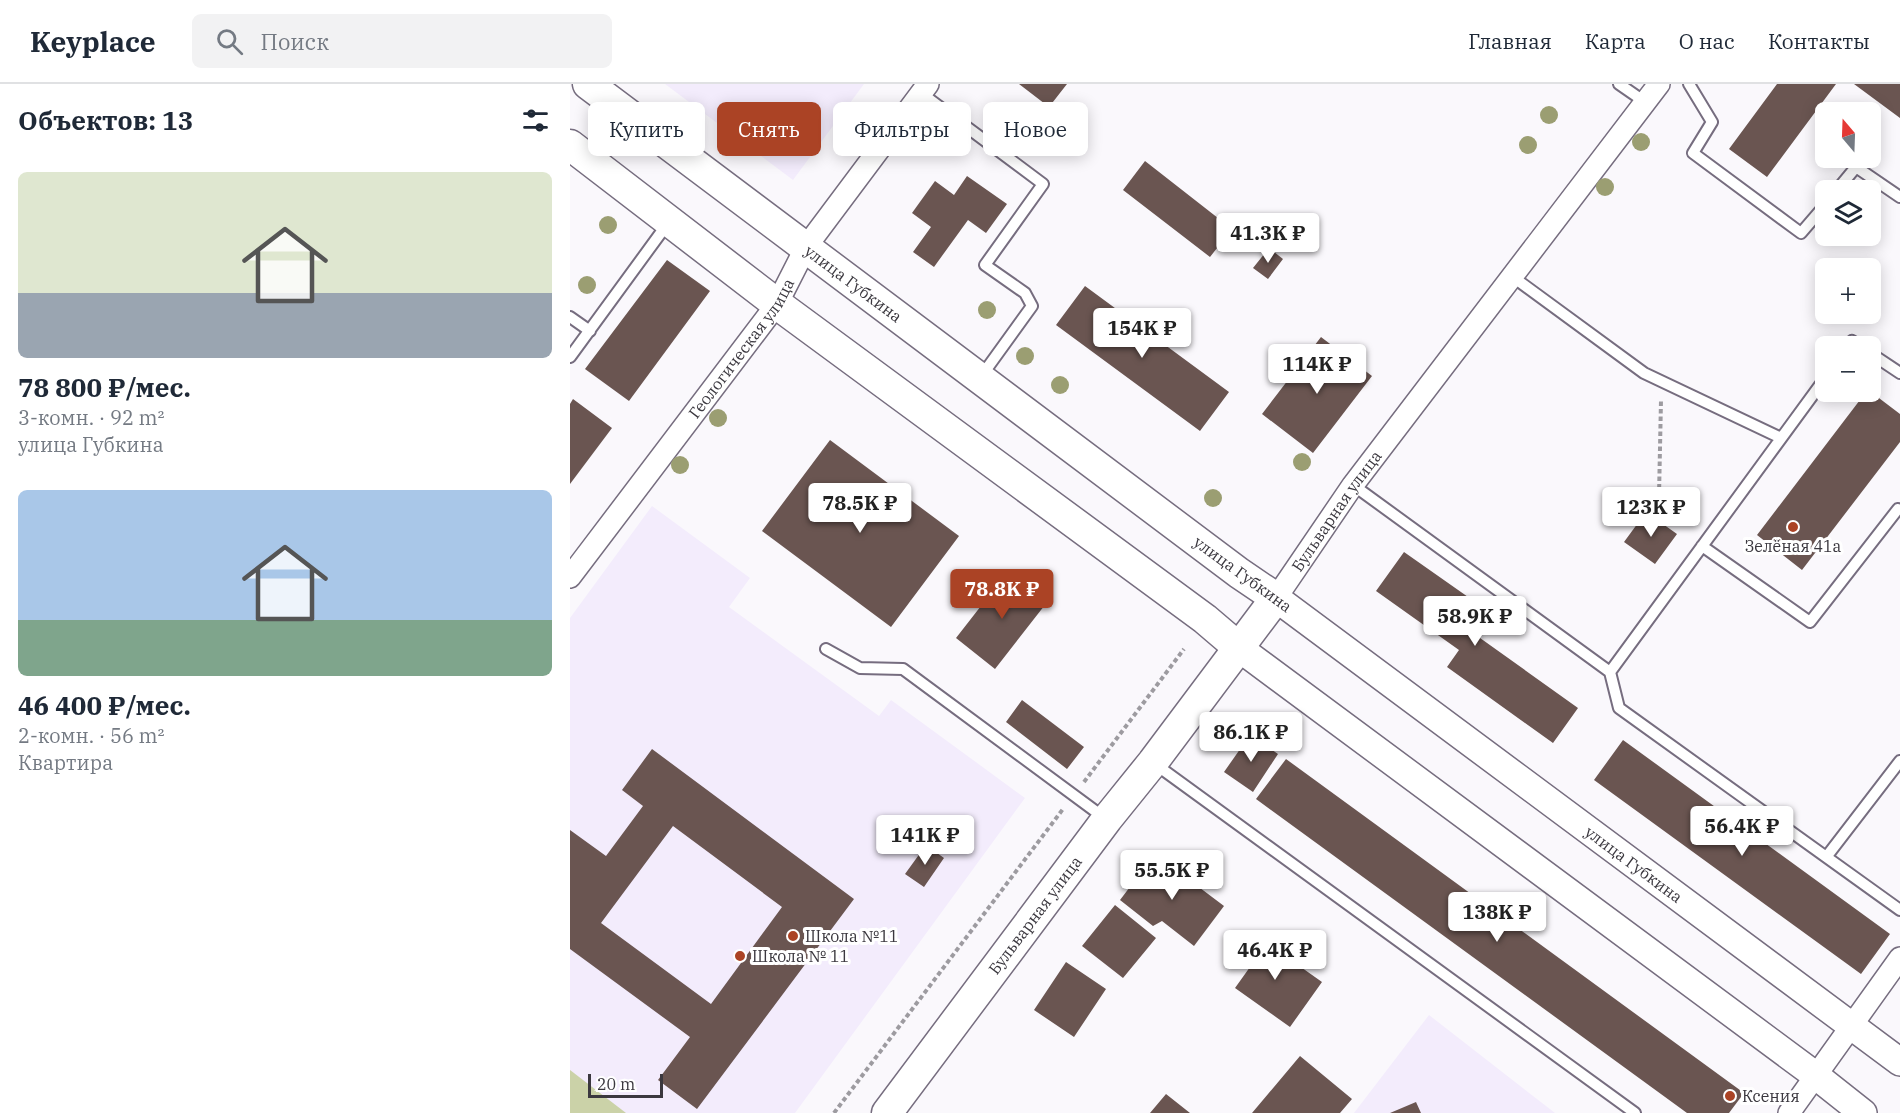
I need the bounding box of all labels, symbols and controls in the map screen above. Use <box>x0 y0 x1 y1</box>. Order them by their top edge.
search box <box>192 14 612 68</box>
text: Keyplace <box>30 23 156 60</box>
icon: search <box>213 25 246 58</box>
text: Поиск <box>261 27 329 56</box>
text: Главная <box>1468 27 1552 55</box>
text: Карта <box>1585 27 1646 55</box>
text: О нас <box>1679 27 1735 55</box>
text: Контакты <box>1768 27 1870 55</box>
chip: Купить <box>588 102 705 156</box>
chip: Снять <box>717 102 821 156</box>
chip: Фильтры <box>833 102 971 156</box>
chip: Новое <box>983 102 1088 156</box>
north arrow <box>1815 102 1881 168</box>
map controls <box>1815 102 1881 402</box>
text: Объектов: 13 <box>18 103 193 137</box>
icon: filters <box>519 104 552 137</box>
button: layers <box>1815 180 1881 246</box>
icon: home <box>231 211 339 319</box>
pin: 41.3K ₽ <box>1213 213 1323 264</box>
text: 41.3K ₽ <box>1230 219 1306 246</box>
street label: улица Губкина <box>801 240 906 327</box>
button: + <box>1815 258 1881 324</box>
street label: Геологическая улица <box>684 275 798 422</box>
pin: 154K ₽ <box>1093 308 1191 359</box>
text: 154K ₽ <box>1107 314 1177 341</box>
button: − <box>1815 336 1881 402</box>
pin: 114K ₽ <box>1268 344 1366 395</box>
text: 114K ₽ <box>1282 350 1352 377</box>
text: 78 800 ₽/мес. <box>18 370 191 404</box>
text: 3-комн. · 92 m² <box>18 404 165 431</box>
text: улица Губкина <box>18 431 164 458</box>
street label: Бульварная улица <box>1287 446 1386 575</box>
pin: 78.5K ₽ <box>805 483 915 534</box>
pin: 123K ₽ <box>1602 487 1700 538</box>
text: 78.5K ₽ <box>822 489 898 516</box>
text: 123K ₽ <box>1616 493 1686 520</box>
marker: Зелёная 41а <box>1786 520 1800 534</box>
icon: home <box>231 529 339 637</box>
street label: улица Губкина <box>1190 532 1296 616</box>
place label: Зелёная 41а <box>1745 536 1842 556</box>
pin: 78.8K ₽ <box>947 569 1057 620</box>
text: 78.8K ₽ <box>964 575 1040 602</box>
pin: 58.9K ₽ <box>1420 596 1530 647</box>
text: 58.9K ₽ <box>1437 602 1513 629</box>
text: 46 400 ₽/мес. <box>18 688 191 722</box>
pin: 86.1K ₽ <box>1196 712 1306 763</box>
text: 86.1K ₽ <box>1213 718 1289 745</box>
text: 2-комн. · 56 m² <box>18 722 165 749</box>
text: Квартира <box>18 749 113 776</box>
pin: 56.4K ₽ <box>1687 806 1797 857</box>
text: 56.4K ₽ <box>1704 812 1780 839</box>
pin: 141K ₽ <box>876 815 974 866</box>
text: 141K ₽ <box>890 821 960 848</box>
street label: улица Губкина <box>1581 821 1687 907</box>
pin: 55.5K ₽ <box>1117 850 1227 901</box>
street label: Бульварная улица <box>984 852 1086 978</box>
text: 55.5K ₽ <box>1134 856 1210 883</box>
pin: 138K ₽ <box>1448 892 1546 943</box>
text: 138K ₽ <box>1462 898 1532 925</box>
place label: Школа №11 <box>805 926 898 946</box>
marker: Школа №11 <box>786 929 800 943</box>
pin: 46.4K ₽ <box>1220 930 1330 981</box>
text: 46.4K ₽ <box>1237 936 1313 963</box>
place label: Школа № 11 <box>752 946 849 966</box>
marker: Школа № 11 <box>733 949 747 963</box>
scale bar <box>588 1071 663 1098</box>
text: 20 m <box>597 1074 635 1094</box>
place label: Ксения <box>1742 1086 1800 1106</box>
marker: Ксения <box>1723 1089 1737 1103</box>

